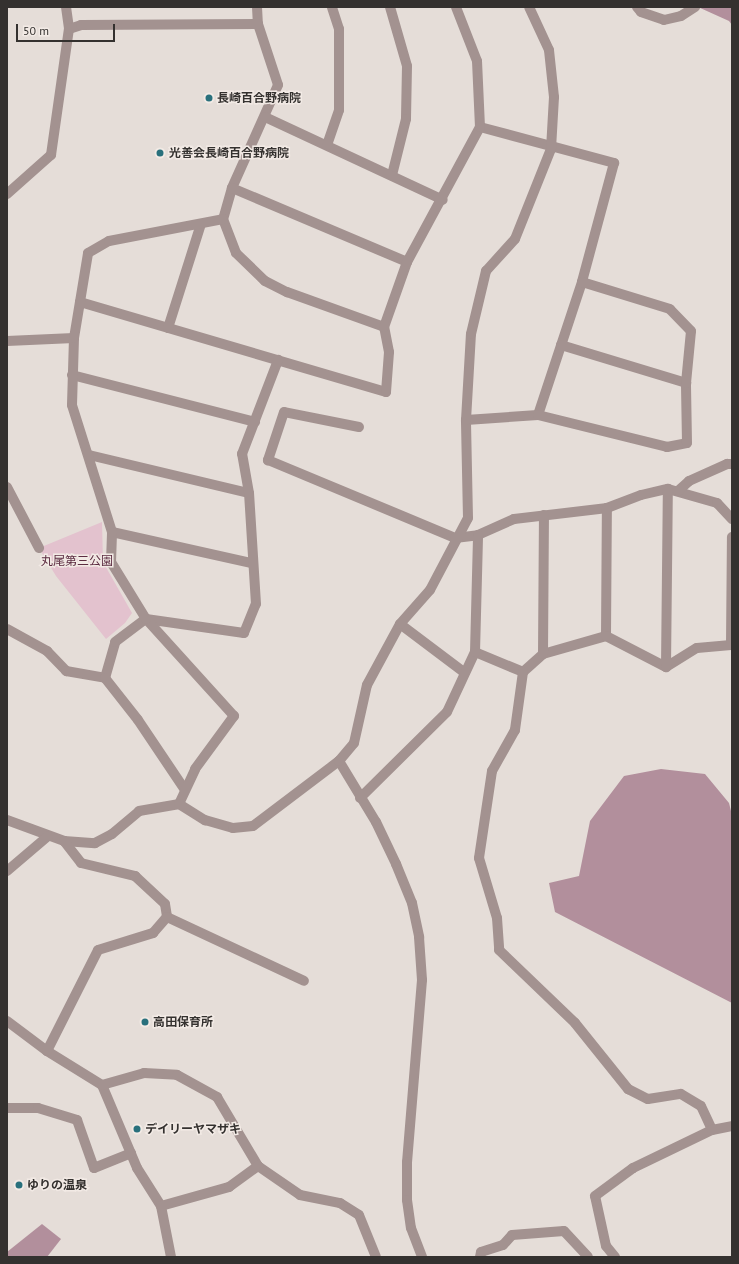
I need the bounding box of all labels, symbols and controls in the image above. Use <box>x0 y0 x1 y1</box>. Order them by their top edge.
scale bar <box>18 16 117 42</box>
text: 50 m <box>23 23 49 38</box>
place label: 長崎百合野病院 <box>217 91 301 105</box>
marker: 長崎百合野病院 <box>204 93 214 103</box>
place label: 光善会長崎百合野病院 <box>169 146 289 160</box>
marker: 光善会長崎百合野病院 <box>154 147 166 159</box>
park label: 丸尾第三公園 <box>41 554 113 568</box>
place label: 高田保育所 <box>153 1015 213 1029</box>
marker: 高田保育所 <box>140 1017 150 1027</box>
place label: デイリーヤマザキ <box>145 1122 241 1136</box>
marker: デイリーヤマザキ <box>132 1124 142 1134</box>
place label: ゆりの温泉 <box>27 1178 87 1192</box>
marker: ゆりの温泉 <box>14 1180 24 1190</box>

